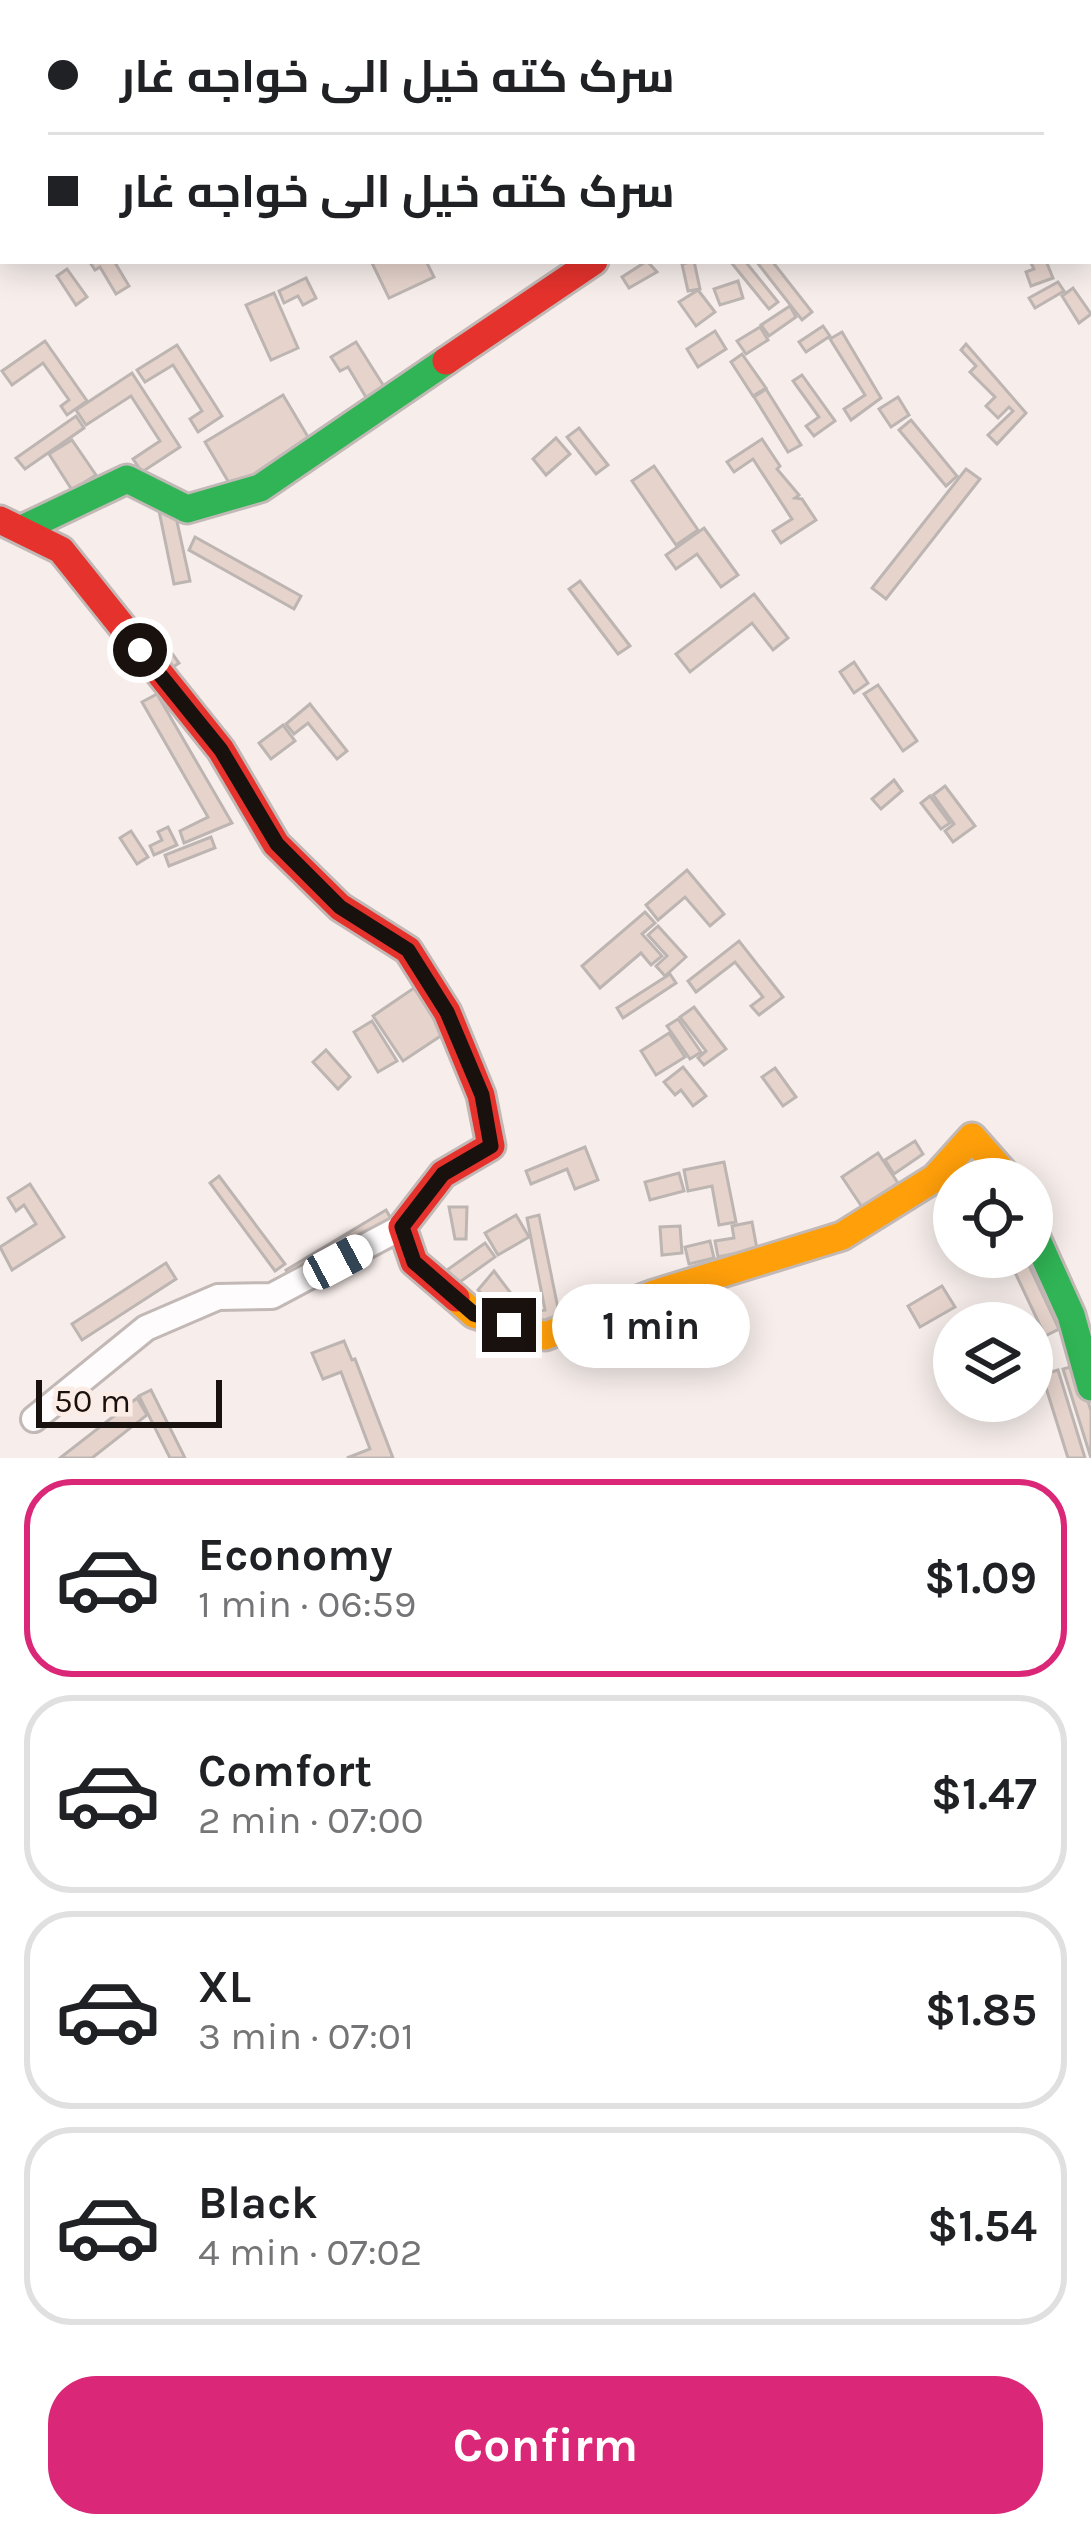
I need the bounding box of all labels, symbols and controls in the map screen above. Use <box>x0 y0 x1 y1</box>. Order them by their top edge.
text: سرک کته خیل الی خواجه غار <box>120 51 675 103</box>
text: سرک کته خیل الی خواجه غار <box>120 166 675 218</box>
route start <box>113 623 167 677</box>
map controls <box>933 1158 1053 1422</box>
button: locate <box>933 1158 1053 1278</box>
car <box>298 1229 378 1295</box>
callout: 1 min <box>551 1283 749 1367</box>
route end <box>482 1298 536 1352</box>
button: layers <box>933 1302 1053 1422</box>
text: 1 min <box>602 1303 700 1349</box>
scale bar <box>36 1374 222 1427</box>
text: 50 m <box>54 1382 131 1420</box>
icon: car <box>54 1524 162 1632</box>
text: Economy <box>198 1529 393 1581</box>
text: $1.09 <box>924 1552 1037 1604</box>
text: 1 min · 06:59 <box>198 1581 416 1627</box>
icon: car <box>54 1740 162 1848</box>
text: Comfort <box>198 1745 372 1797</box>
text: $1.47 <box>931 1768 1037 1820</box>
text: 2 min · 07:00 <box>198 1797 424 1843</box>
icon: car <box>54 1956 162 2064</box>
text: XL <box>198 1961 251 2013</box>
text: $1.85 <box>925 1984 1037 2036</box>
text: 3 min · 07:01 <box>198 2013 414 2059</box>
icon: car <box>54 2172 162 2280</box>
text: Black <box>198 2177 318 2229</box>
text: $1.54 <box>927 2200 1037 2252</box>
text: 4 min · 07:02 <box>198 2229 422 2275</box>
button: Confirm <box>48 2376 1043 2514</box>

